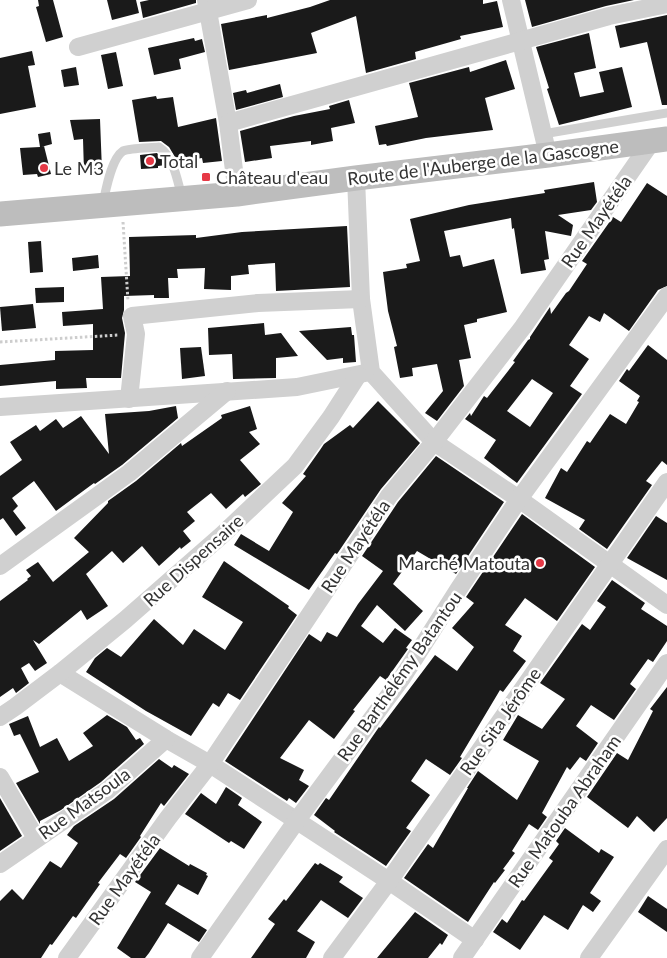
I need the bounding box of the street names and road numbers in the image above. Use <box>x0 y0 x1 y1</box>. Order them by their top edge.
street label: Route de l'Auberge de la Gascogne <box>346 134 620 190</box>
street label: Rue Mayétéla <box>556 171 636 271</box>
street label: Rue Mayétéla <box>316 495 394 597</box>
street label: Rue Dispensaire <box>138 509 248 611</box>
street label: Rue Barthélémy Batantou <box>332 587 466 765</box>
street label: Rue Sita Jérôme <box>455 663 545 779</box>
street label: Rue Matouba Abraham <box>503 730 625 892</box>
street label: Rue Matsoula <box>34 762 134 844</box>
street label: Rue Mayétéla <box>83 829 165 929</box>

